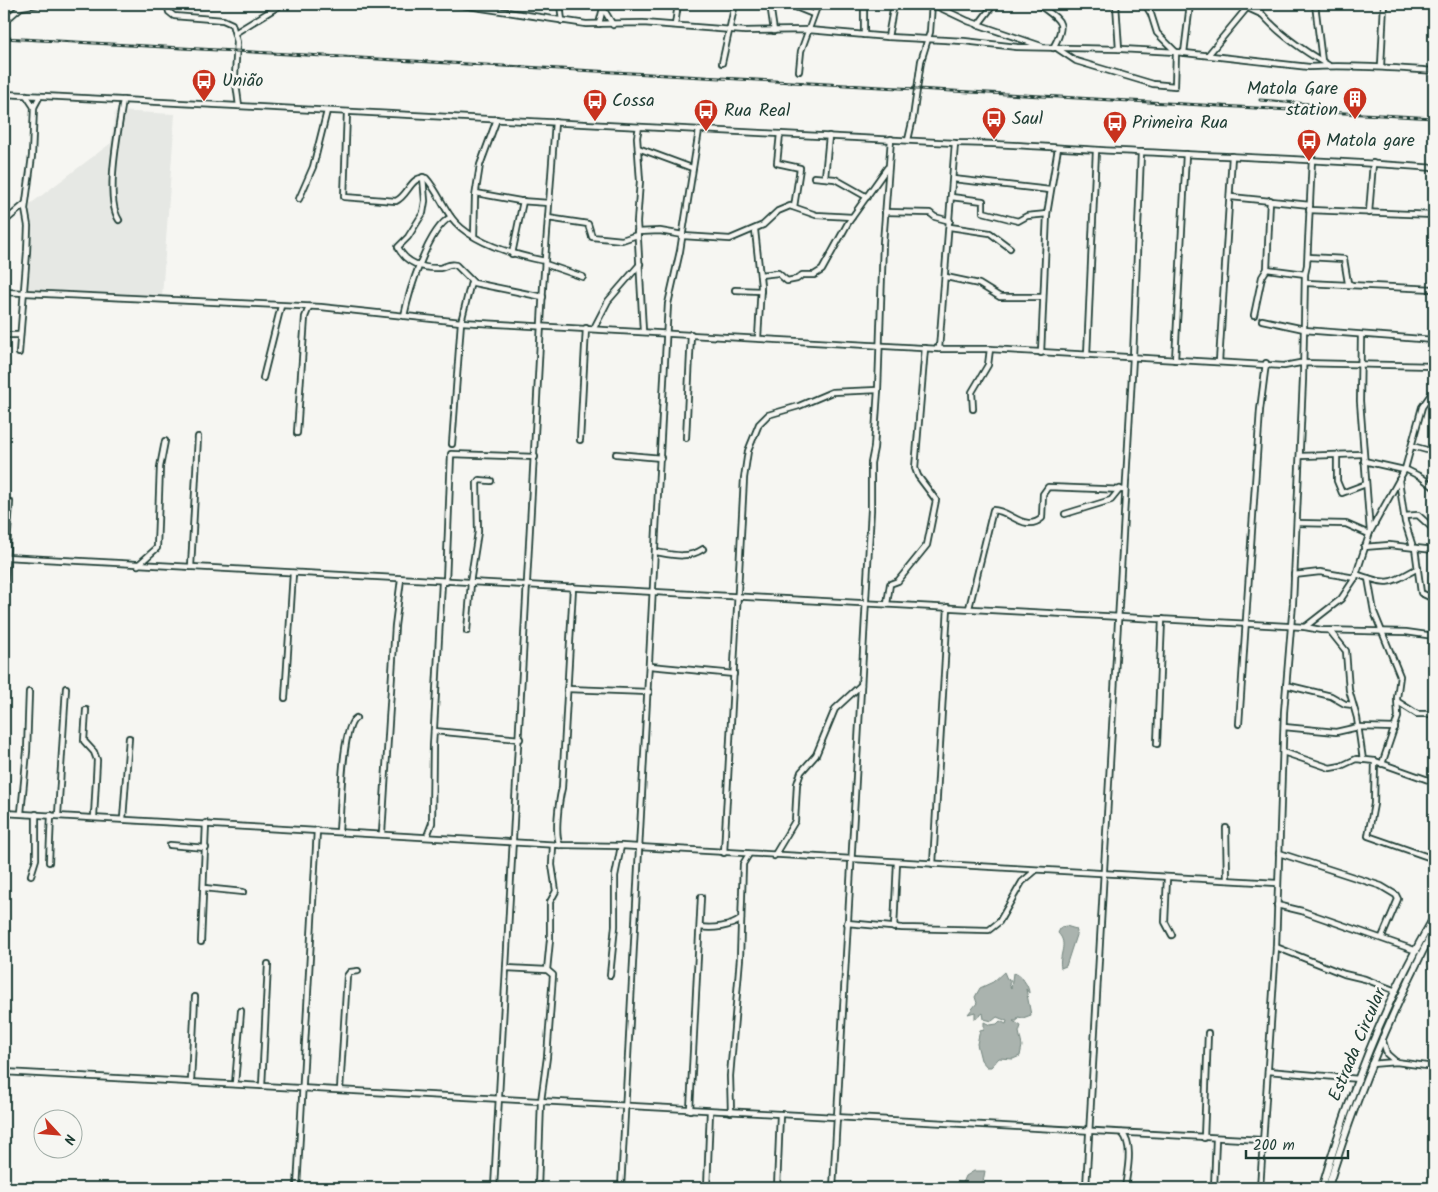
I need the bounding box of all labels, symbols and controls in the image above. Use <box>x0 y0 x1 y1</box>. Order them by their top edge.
place label: União <box>222 67 263 96</box>
bus stop icon: União <box>191 68 217 102</box>
place label: Matola Gare station <box>1247 75 1338 125</box>
building icon: Matola Gare station <box>1342 86 1368 120</box>
place label: Cossa <box>612 87 655 116</box>
bus stop icon: Cossa <box>582 88 608 122</box>
place label: Rua Real <box>724 97 791 126</box>
bus stop icon: Rua Real <box>693 98 719 132</box>
place label: Saul <box>1012 105 1044 134</box>
bus stop icon: Saul <box>981 106 1007 140</box>
place label: Primeira Rua <box>1132 109 1228 138</box>
bus stop icon: Primeira Rua <box>1102 110 1128 144</box>
place label: Matola gare <box>1326 127 1415 156</box>
bus stop icon: Matola gare <box>1296 128 1322 162</box>
street label: Estrada Circular <box>1321 983 1395 1106</box>
north arrow <box>32 1110 82 1160</box>
scale bar <box>1246 1127 1348 1159</box>
text: N <box>57 1130 81 1148</box>
text: 200 m <box>1253 1134 1295 1158</box>

